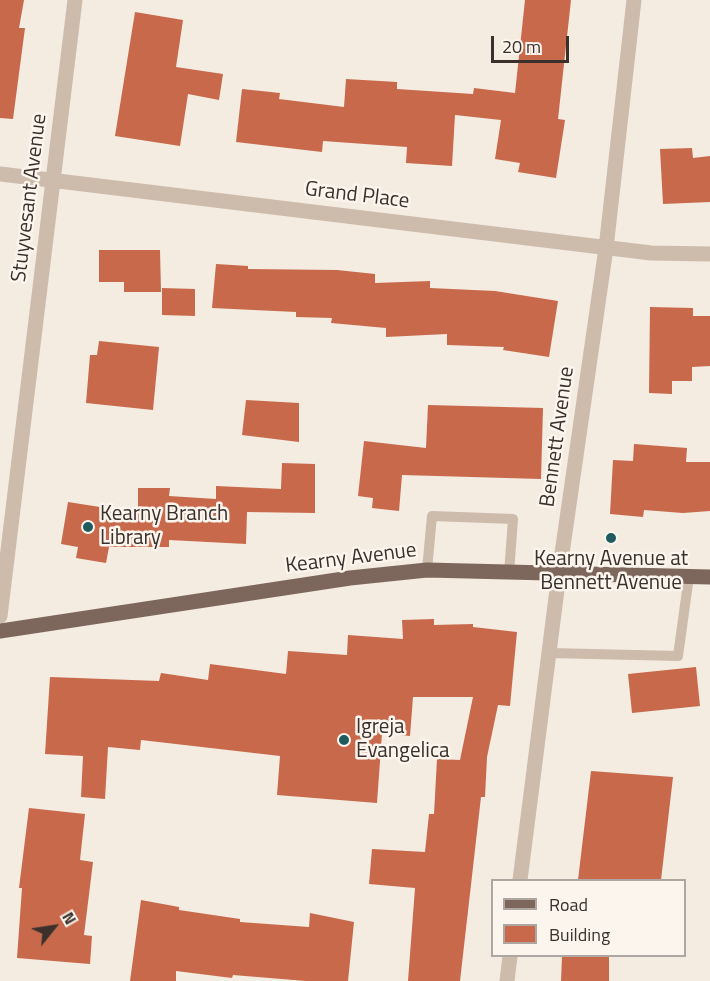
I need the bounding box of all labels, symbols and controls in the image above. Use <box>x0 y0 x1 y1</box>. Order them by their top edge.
scale bar <box>494 24 572 62</box>
text: 20 m <box>502 33 541 60</box>
street label: Stuyvesant Avenue <box>7 112 53 284</box>
street label: Grand Place <box>303 177 411 215</box>
street label: Bennett Avenue <box>536 365 580 509</box>
place label: Kearny Branch Library <box>100 502 228 552</box>
marker: Kearny Branch Library <box>81 520 95 534</box>
marker: Kearny Avenue at Bennett Avenue <box>604 531 618 545</box>
street label: Kearny Avenue <box>284 538 418 580</box>
place label: Kearny Avenue at Bennett Avenue <box>534 547 688 597</box>
place label: Igreja Evangelica <box>356 715 450 765</box>
marker: Igreja Evangelica <box>337 733 351 747</box>
legend <box>491 879 686 957</box>
text: Road <box>549 891 588 918</box>
north arrow <box>24 897 84 957</box>
text: N <box>56 907 83 929</box>
text: Building <box>549 921 610 948</box>

